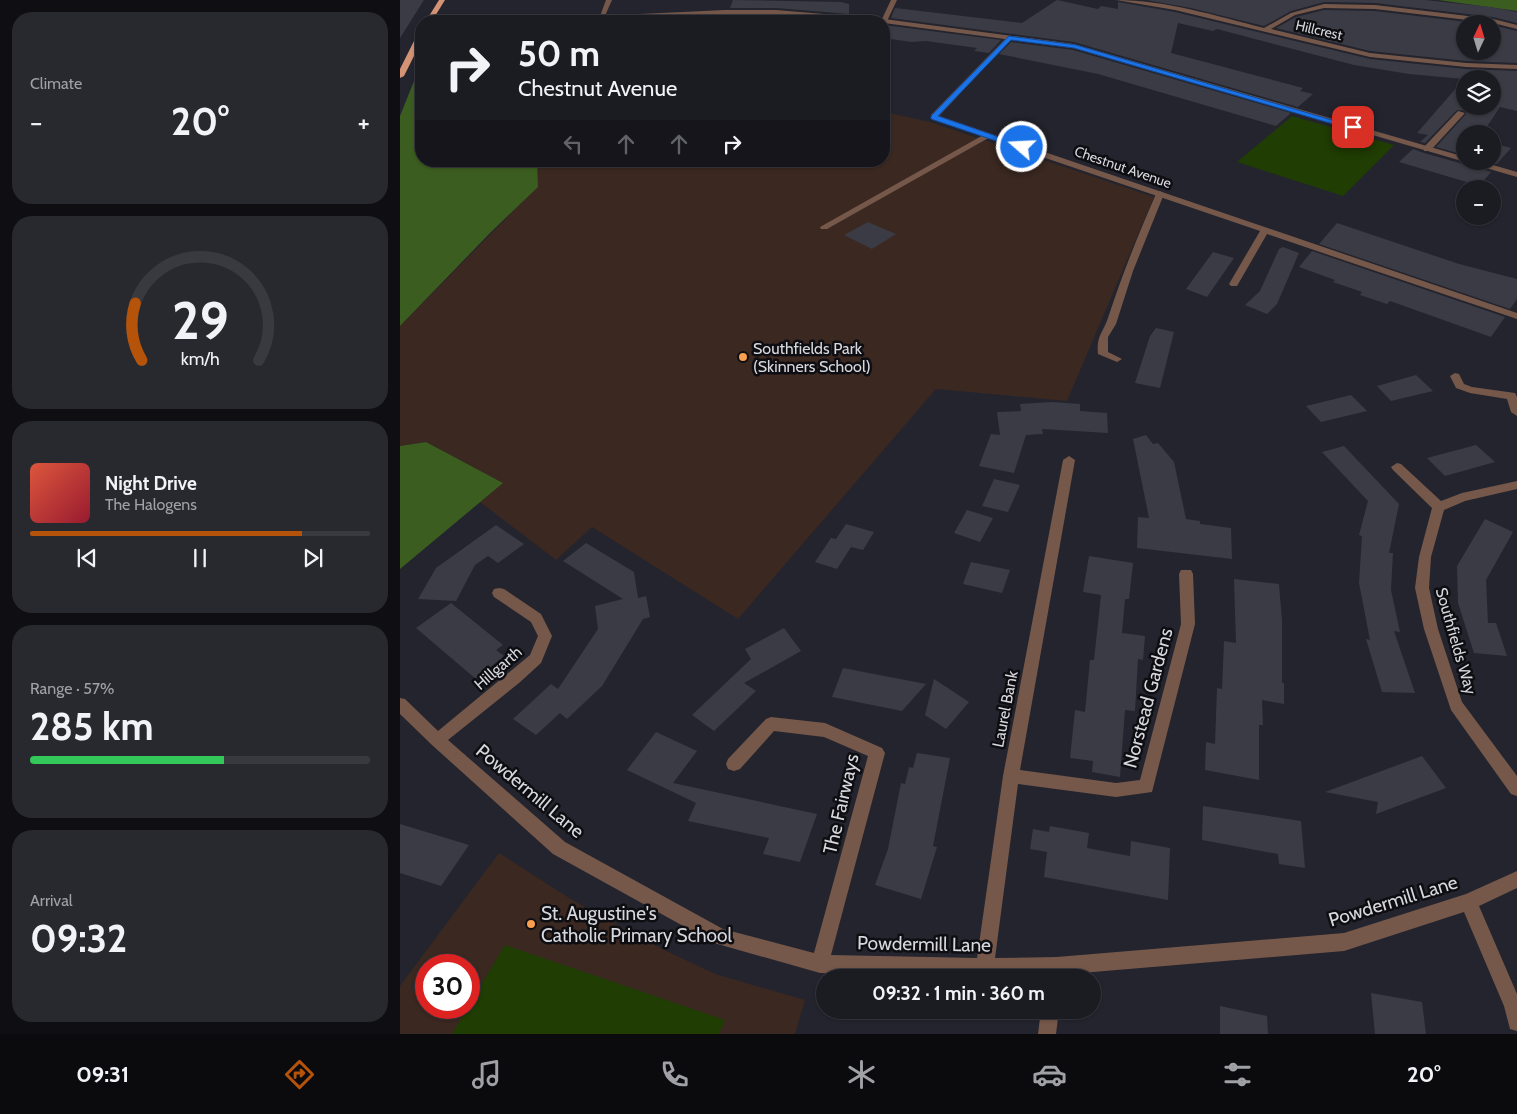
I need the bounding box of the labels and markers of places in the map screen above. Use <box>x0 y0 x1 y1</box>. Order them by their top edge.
pin <box>1332 106 1374 148</box>
place label: Southfields Park (Skinners School) <box>753 339 871 376</box>
marker: Southfields Park (Skinners School) <box>737 351 749 363</box>
place label: St. Augustine's Catholic Primary School <box>541 902 733 947</box>
marker: St. Augustine's Catholic Primary School <box>525 918 537 930</box>

